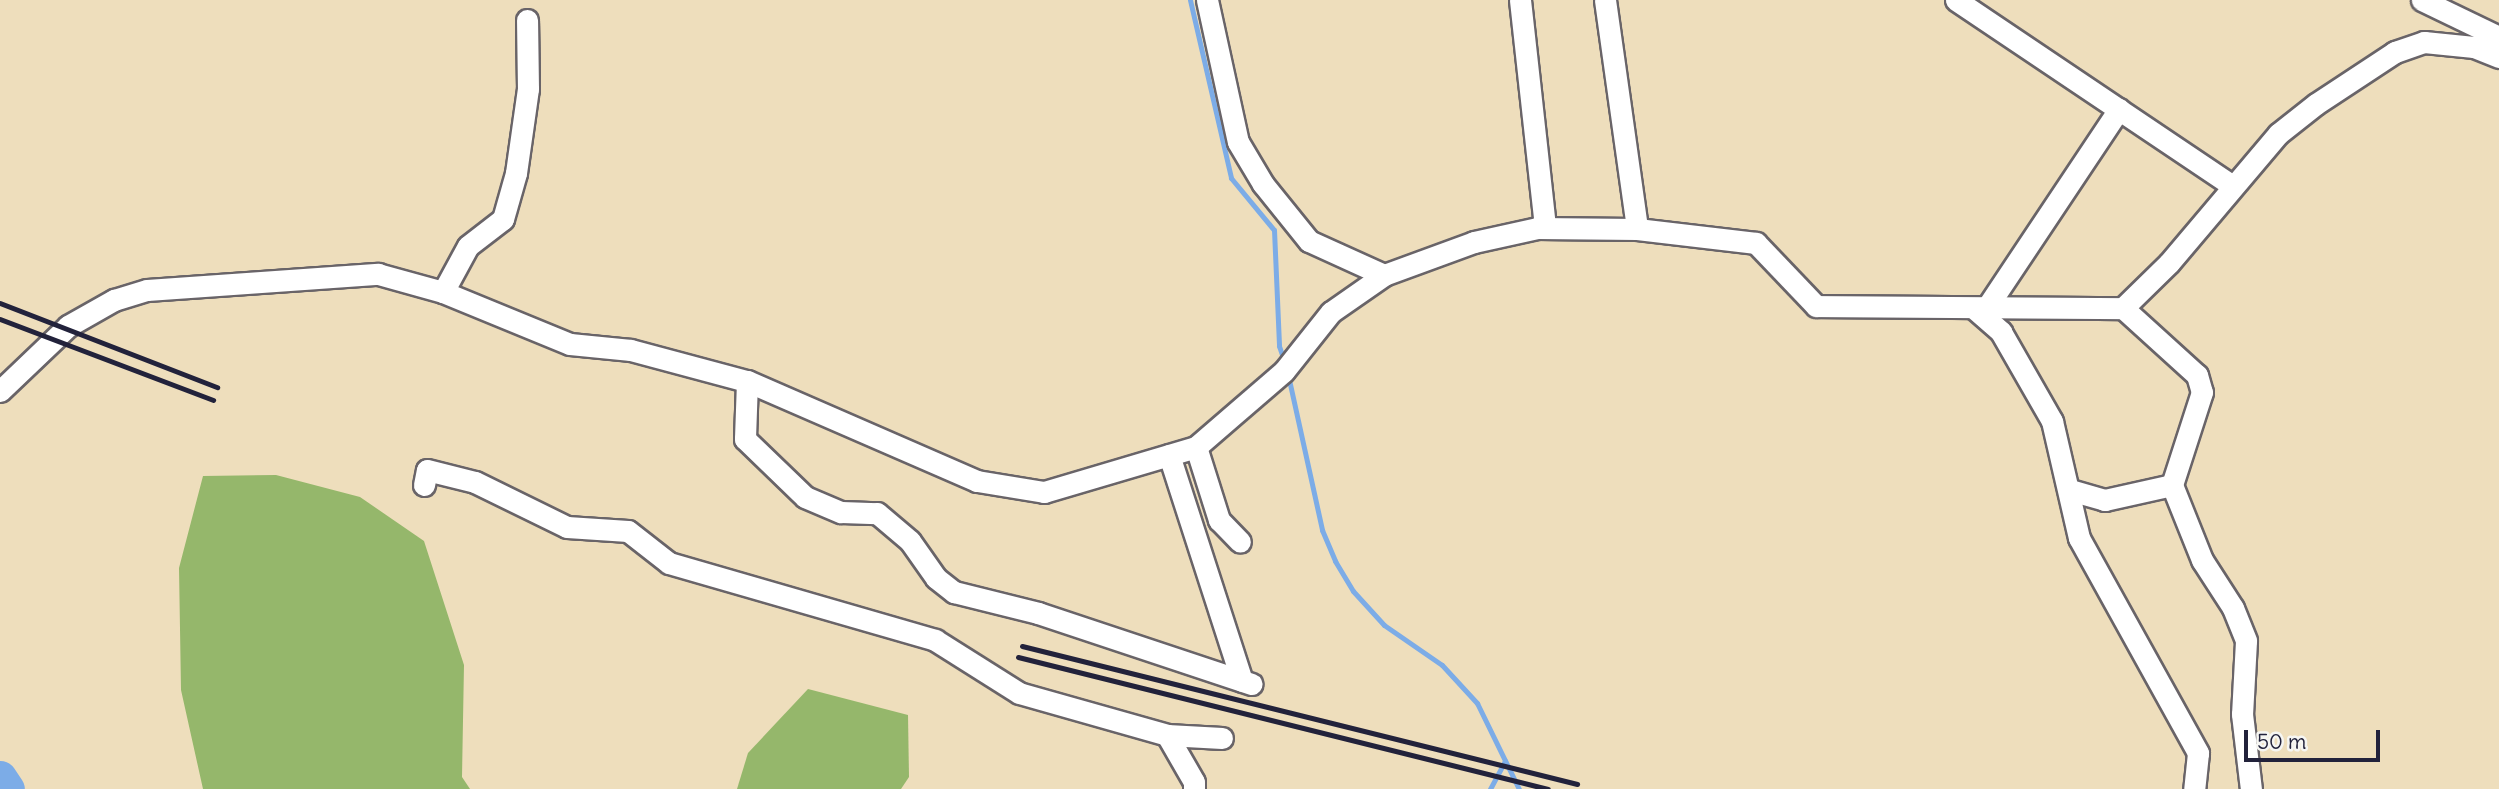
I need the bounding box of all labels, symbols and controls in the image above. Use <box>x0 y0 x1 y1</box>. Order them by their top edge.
scale bar <box>2247 716 2384 760</box>
text: 50 m <box>2257 728 2306 755</box>

